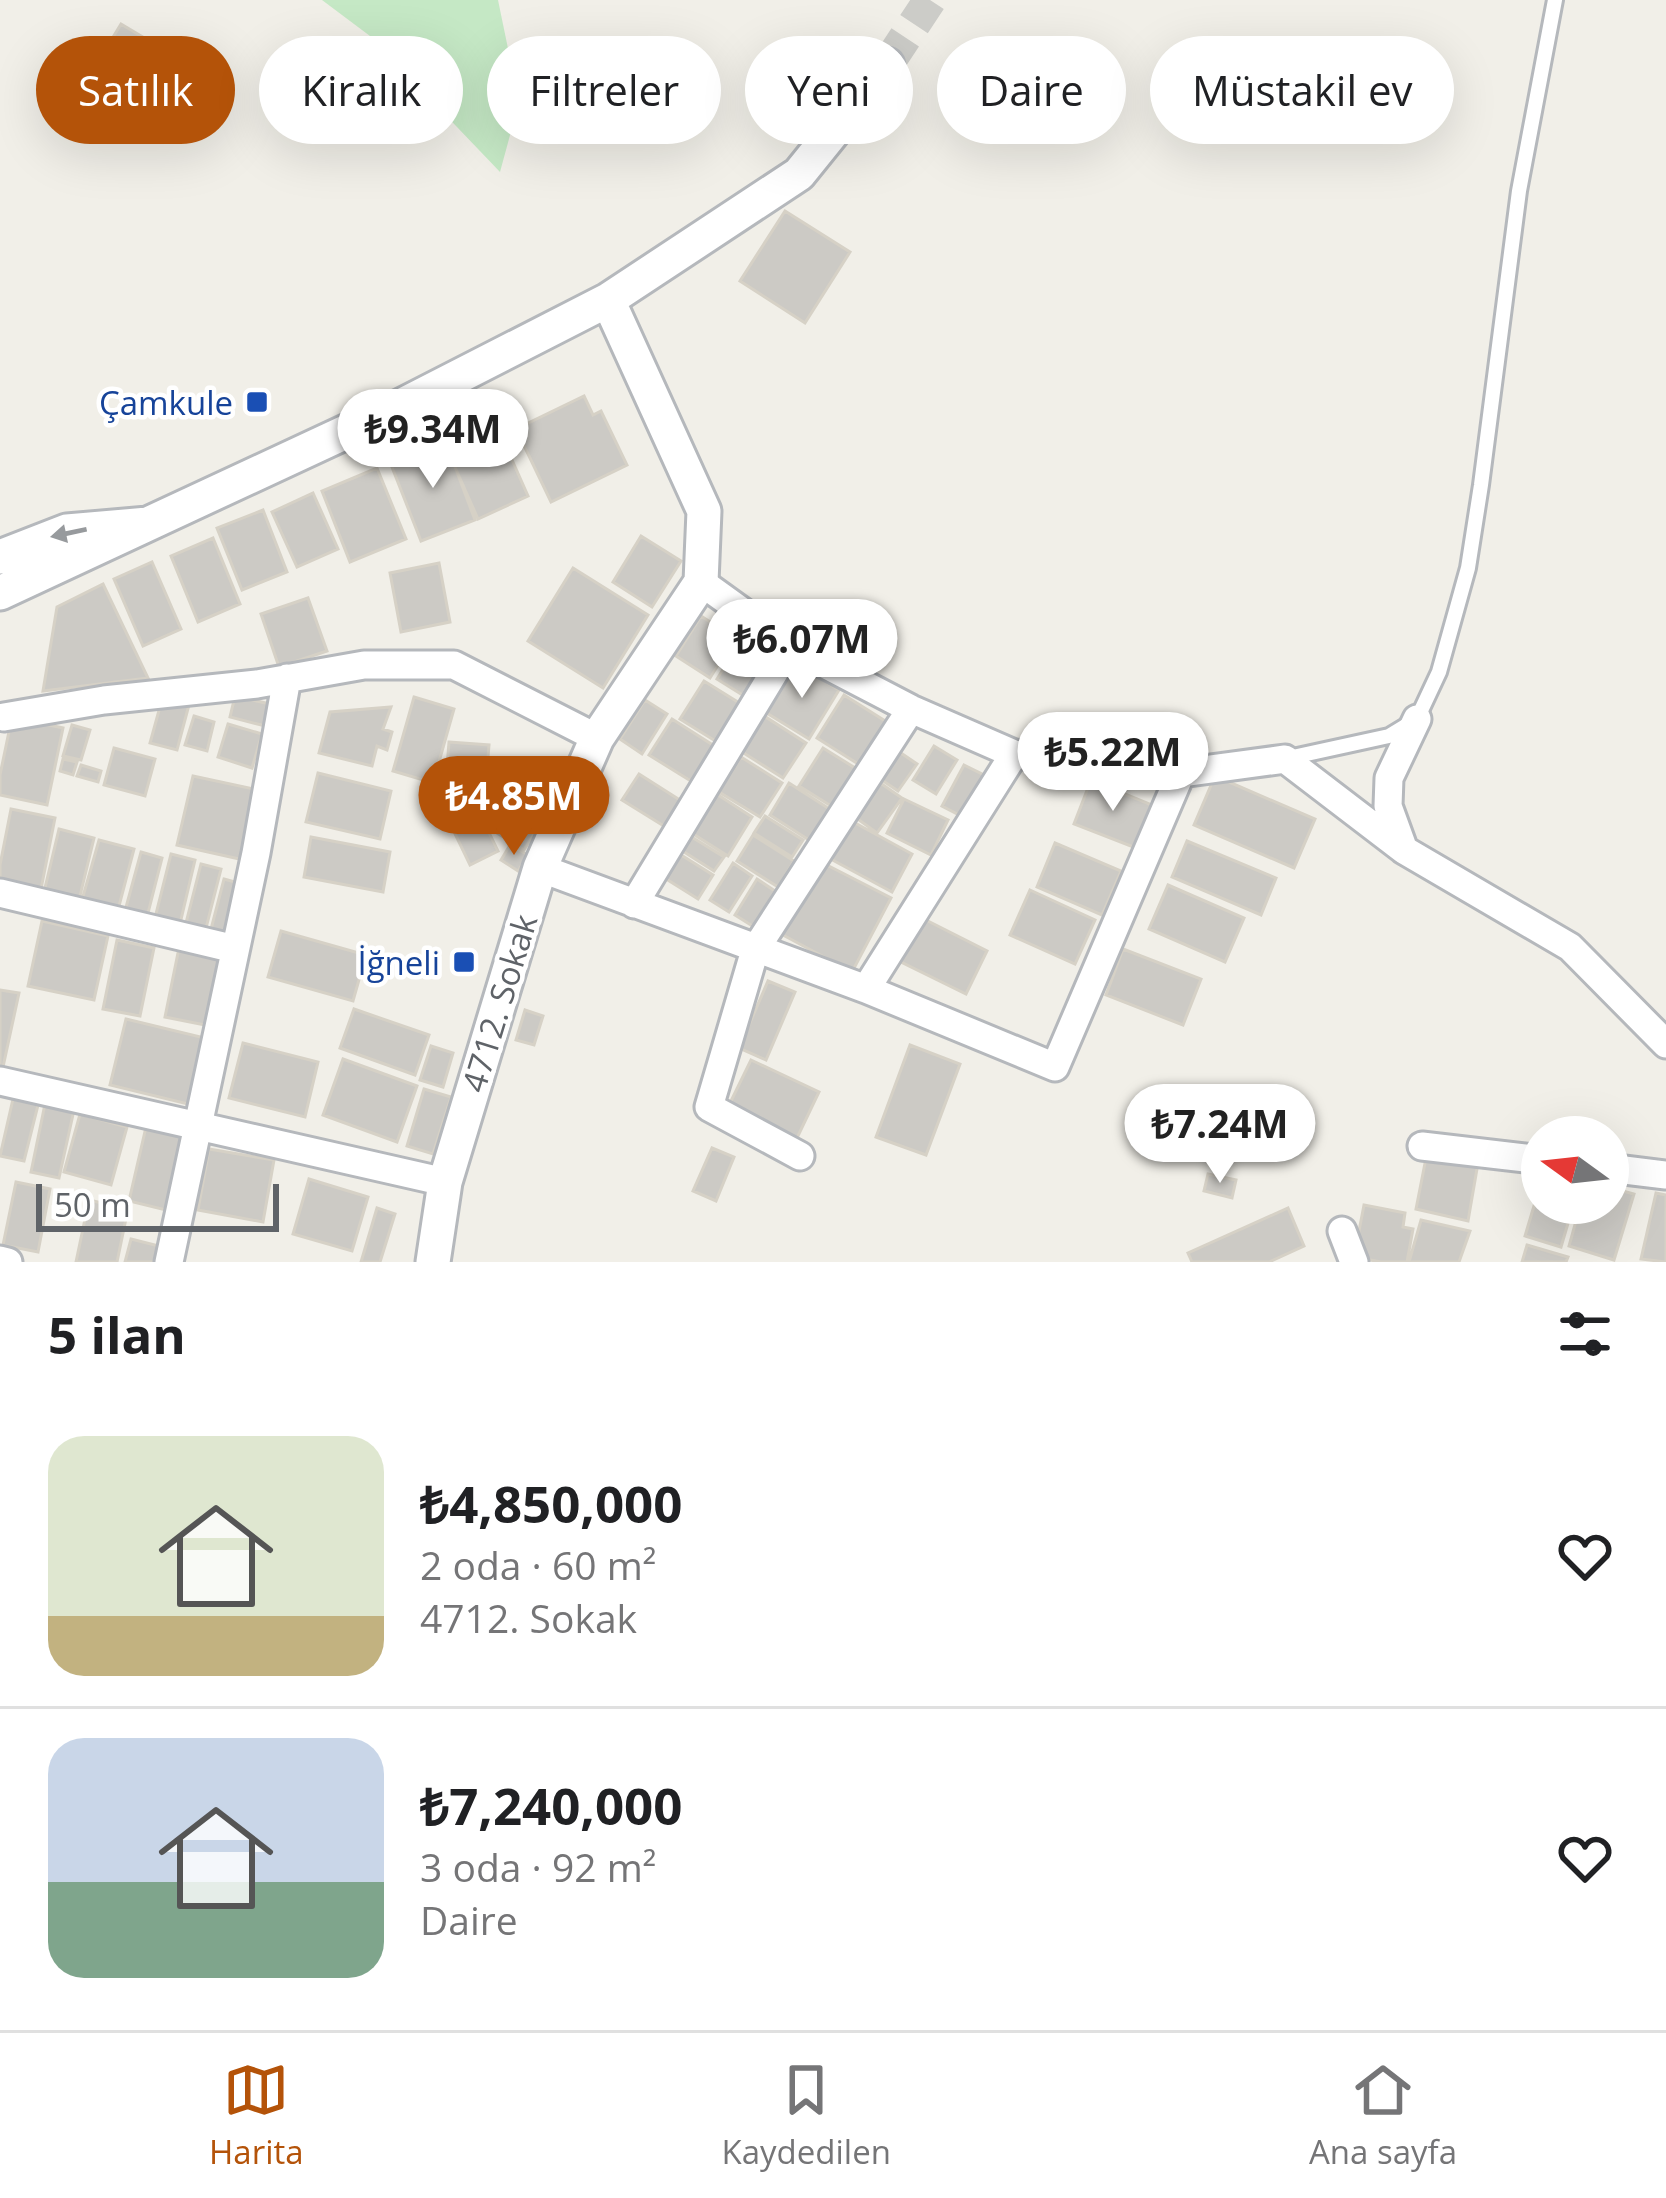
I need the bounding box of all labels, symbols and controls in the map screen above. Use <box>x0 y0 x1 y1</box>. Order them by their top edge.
chip: Satılık <box>36 36 235 144</box>
chip: Kiralık <box>259 36 463 144</box>
chip: Filtreler <box>487 36 721 144</box>
chip: Yeni <box>745 36 913 144</box>
chip: Daire <box>937 36 1126 144</box>
chip: Müstakil ev <box>1150 36 1454 144</box>
place label: Çamkule <box>99 380 233 425</box>
marker: Çamkule <box>244 389 270 415</box>
pin: ₺9.34M <box>335 389 531 491</box>
text: ₺9.34M <box>364 401 502 454</box>
one-way arrow <box>50 525 87 544</box>
pin: ₺6.07M <box>704 599 900 701</box>
text: ₺6.07M <box>733 611 871 664</box>
pin: ₺5.22M <box>1015 712 1211 814</box>
text: ₺5.22M <box>1044 724 1182 777</box>
pin: ₺4.85M <box>416 756 612 858</box>
text: ₺4.85M <box>445 768 583 821</box>
street label: 4712. Sokak <box>451 908 548 1097</box>
place label: İğneli <box>357 940 440 985</box>
marker: İğneli <box>451 949 477 975</box>
pin: ₺7.24M <box>1122 1084 1318 1186</box>
text: ₺7.24M <box>1151 1096 1289 1149</box>
north arrow <box>1521 1116 1629 1224</box>
map controls <box>1521 1116 1629 1224</box>
scale bar <box>36 1178 279 1231</box>
text: 50 m <box>54 1182 131 1227</box>
text: 5 ilan <box>48 1299 186 1369</box>
icon: filters <box>1552 1301 1618 1367</box>
text: ₺4,850,000 <box>420 1468 682 1538</box>
icon: home <box>144 1484 288 1628</box>
icon: heart <box>1552 1523 1618 1589</box>
text: 2 oda · 60 m² <box>420 1538 656 1591</box>
text: 4712. Sokak <box>420 1591 637 1644</box>
text: ₺7,240,000 <box>420 1770 682 1840</box>
icon: home <box>144 1786 288 1930</box>
icon: heart <box>1552 1825 1618 1891</box>
text: 3 oda · 92 m² <box>420 1840 656 1893</box>
text: Daire <box>420 1893 518 1946</box>
tab: Harita <box>209 2057 304 2174</box>
tab: Kaydedilen <box>722 2057 891 2174</box>
tab: Ana sayfa <box>1309 2057 1457 2174</box>

